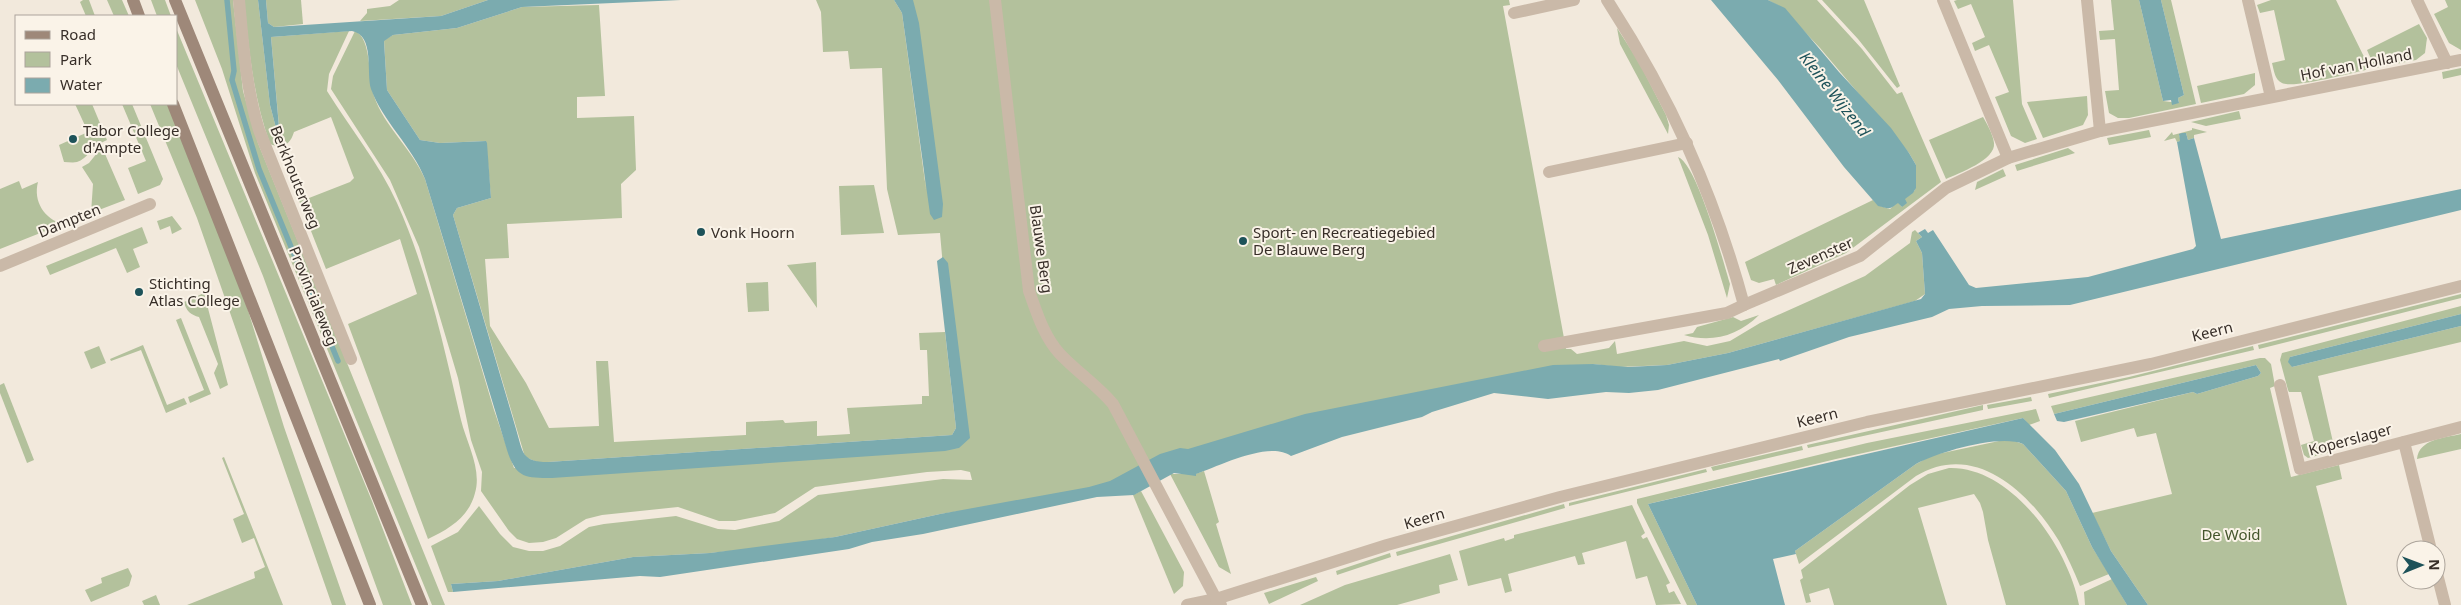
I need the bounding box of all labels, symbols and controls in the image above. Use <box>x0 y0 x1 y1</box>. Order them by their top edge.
legend <box>15 15 178 105</box>
text: Road <box>60 24 96 44</box>
street label: Hof van Holland <box>2298 43 2414 85</box>
water label: Kleine Wijzend <box>1795 47 1876 142</box>
text: Park <box>60 49 92 69</box>
text: Water <box>60 74 102 94</box>
place label: Tabor College d'Ampte <box>83 120 179 157</box>
street label: Berkhouterweg <box>266 122 326 232</box>
marker: Tabor College d'Ampte <box>67 133 79 145</box>
street label: Dampten <box>35 198 103 242</box>
street label: Blauwe Berg <box>1026 204 1058 294</box>
place label: Vonk Hoorn <box>711 222 795 242</box>
place label: Sport- en Recreatiegebied De Blauwe Berg <box>1253 222 1435 259</box>
marker: Vonk Hoorn <box>695 226 707 238</box>
street label: Zevenster <box>1784 232 1856 278</box>
marker: Sport- en Recreatiegebied De Blauwe Berg <box>1237 235 1249 247</box>
street label: Provincialeweg <box>285 243 343 349</box>
place label: Stichting Atlas College <box>149 273 240 310</box>
marker: Stichting Atlas College <box>133 286 145 298</box>
street label: Keern <box>2189 316 2235 346</box>
street label: Keern <box>1794 402 1840 432</box>
street label: Koperslager <box>2306 418 2394 460</box>
street label: Keern <box>1401 503 1447 533</box>
park label: De Woid <box>2201 524 2261 544</box>
north arrow <box>2396 540 2446 590</box>
text: N <box>2425 559 2444 571</box>

